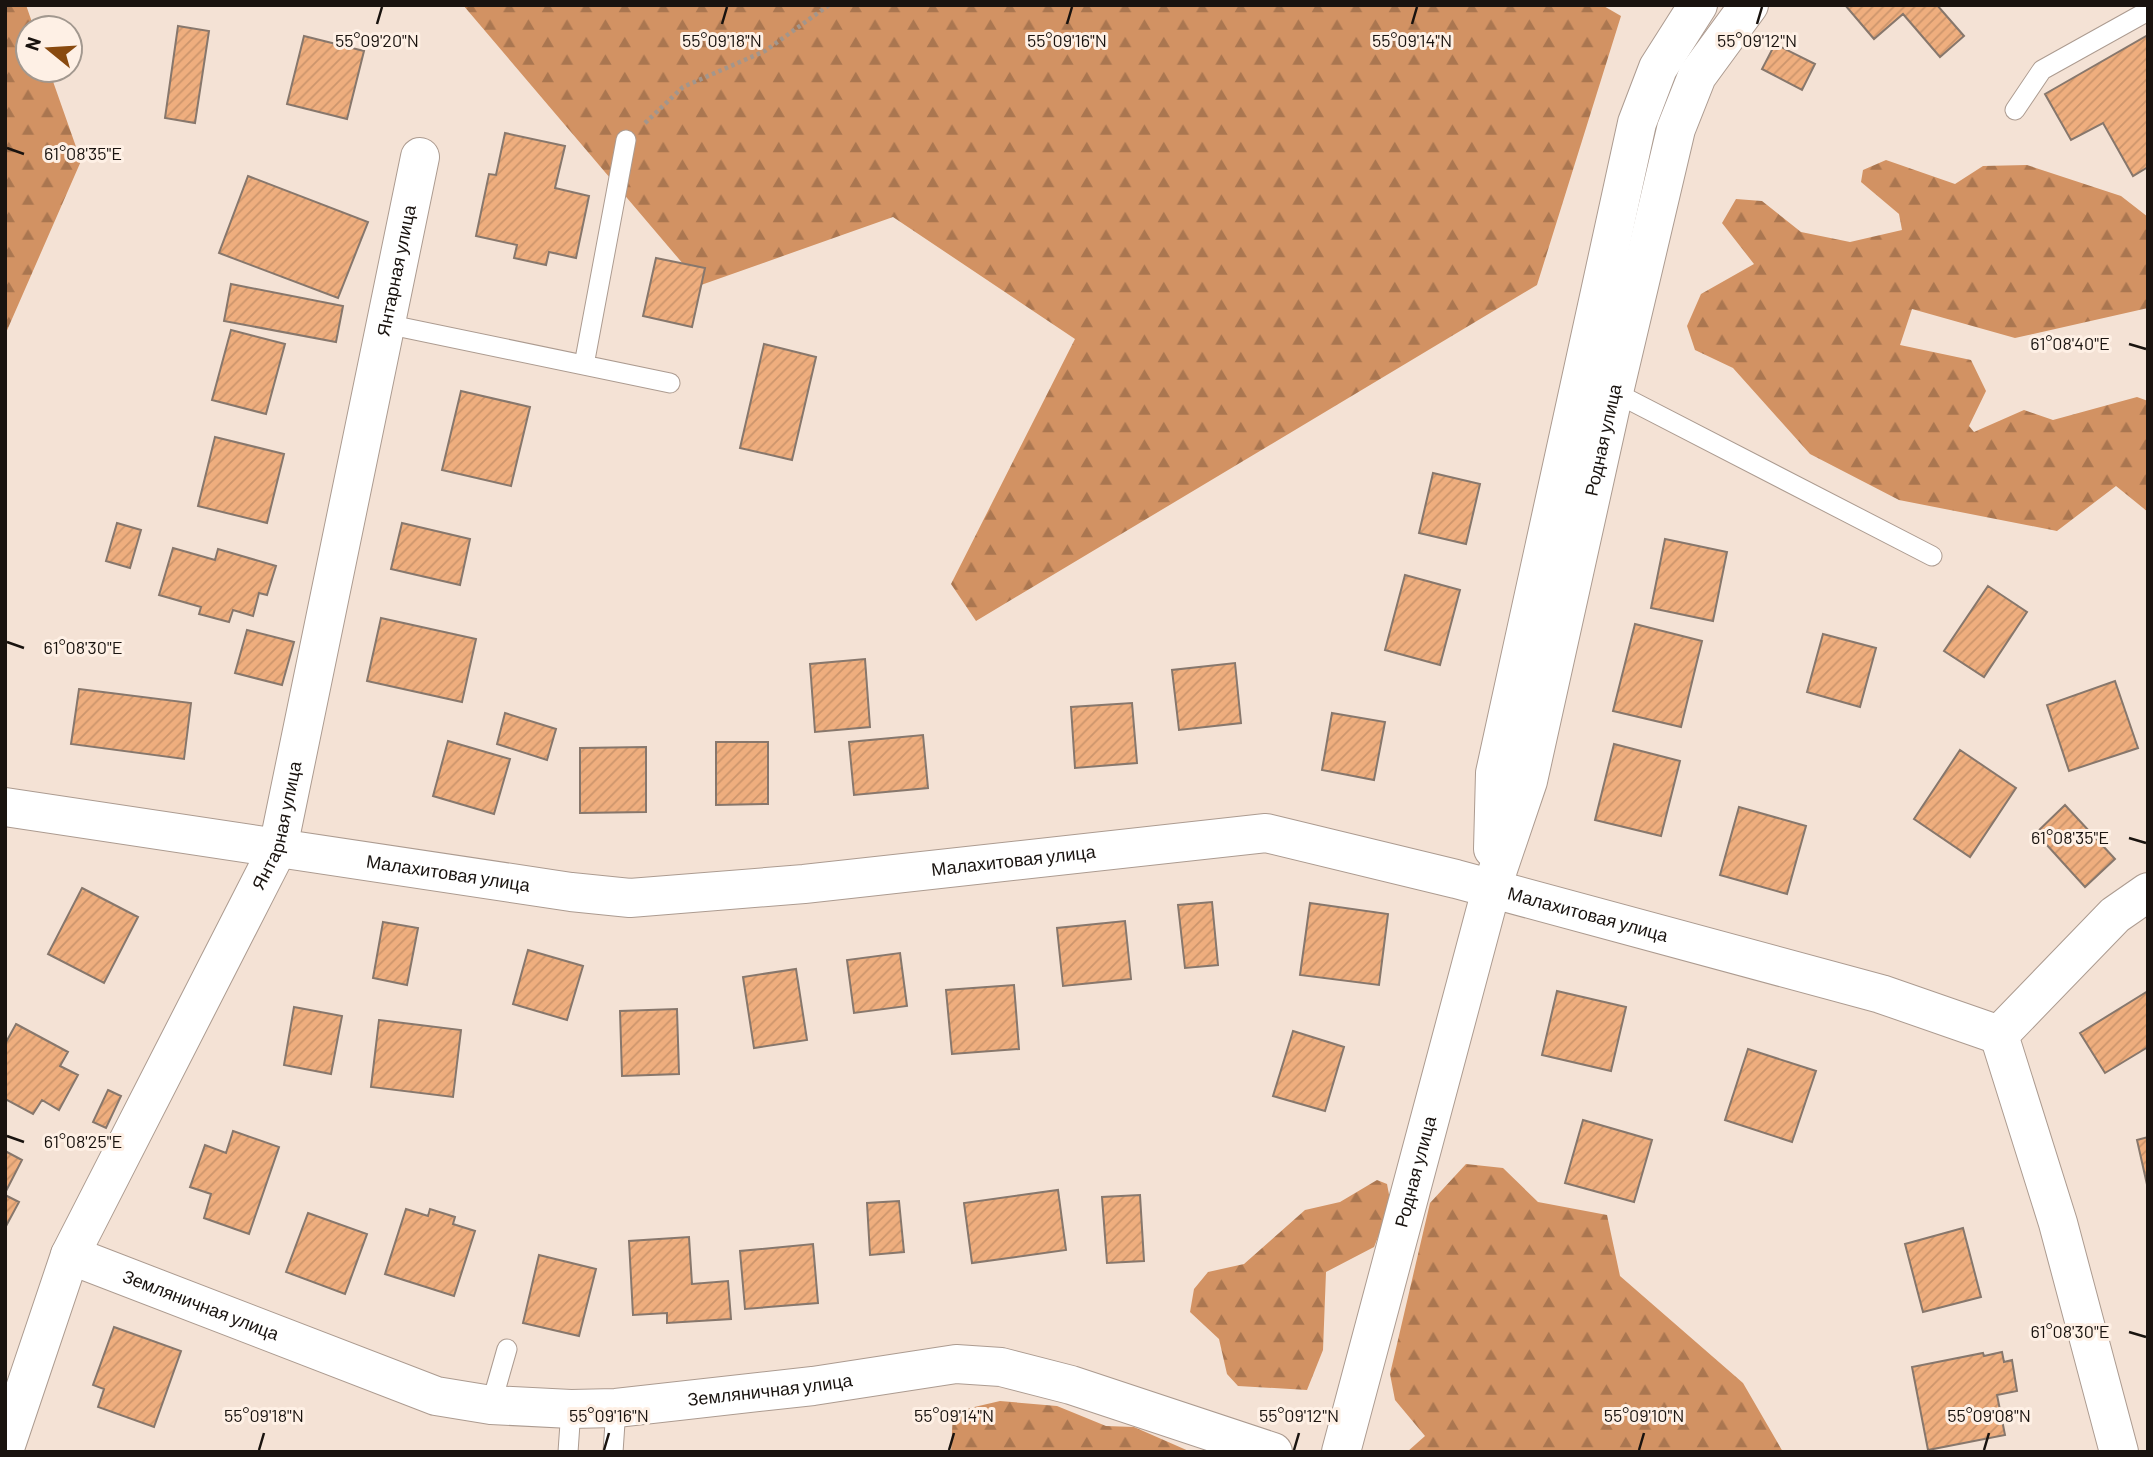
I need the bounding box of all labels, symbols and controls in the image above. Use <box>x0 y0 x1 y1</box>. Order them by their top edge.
north arrow <box>14 14 84 84</box>
text: 55°09'20"N <box>335 29 419 51</box>
text: 55°09'18"N <box>682 29 762 51</box>
text: 55°09'16"N <box>1027 29 1107 51</box>
text: 55°09'14"N <box>1372 29 1452 51</box>
text: 55°09'12"N <box>1717 29 1797 51</box>
text: N <box>19 34 45 53</box>
text: 61°08'35"E <box>44 142 122 164</box>
street label: Янтарная улица <box>371 202 420 338</box>
text: 61°08'40"E <box>2030 332 2110 354</box>
street label: Родная улица <box>1579 381 1626 498</box>
text: 61°08'30"E <box>43 636 123 658</box>
street label: Янтарная улица <box>247 758 306 893</box>
text: 61°08'35"E <box>2031 826 2109 848</box>
street label: Малахитовая улица <box>930 840 1098 880</box>
street label: Малахитовая улица <box>365 849 532 896</box>
street label: Малахитовая улица <box>1505 882 1672 946</box>
street label: Родная улица <box>1389 1113 1440 1230</box>
text: 61°08'25"E <box>44 1130 122 1152</box>
street label: Земляничная улица <box>120 1264 283 1345</box>
text: 61°08'30"E <box>2030 1320 2110 1342</box>
street label: Земляничная улица <box>686 1368 855 1410</box>
text: 55°09'18"N <box>224 1404 304 1426</box>
text: 55°09'16"N <box>569 1404 649 1426</box>
text: 55°09'14"N <box>914 1404 994 1426</box>
text: 55°09'12"N <box>1259 1404 1339 1426</box>
text: 55°09'10"N <box>1604 1404 1684 1426</box>
text: 55°09'08"N <box>1947 1404 2031 1426</box>

